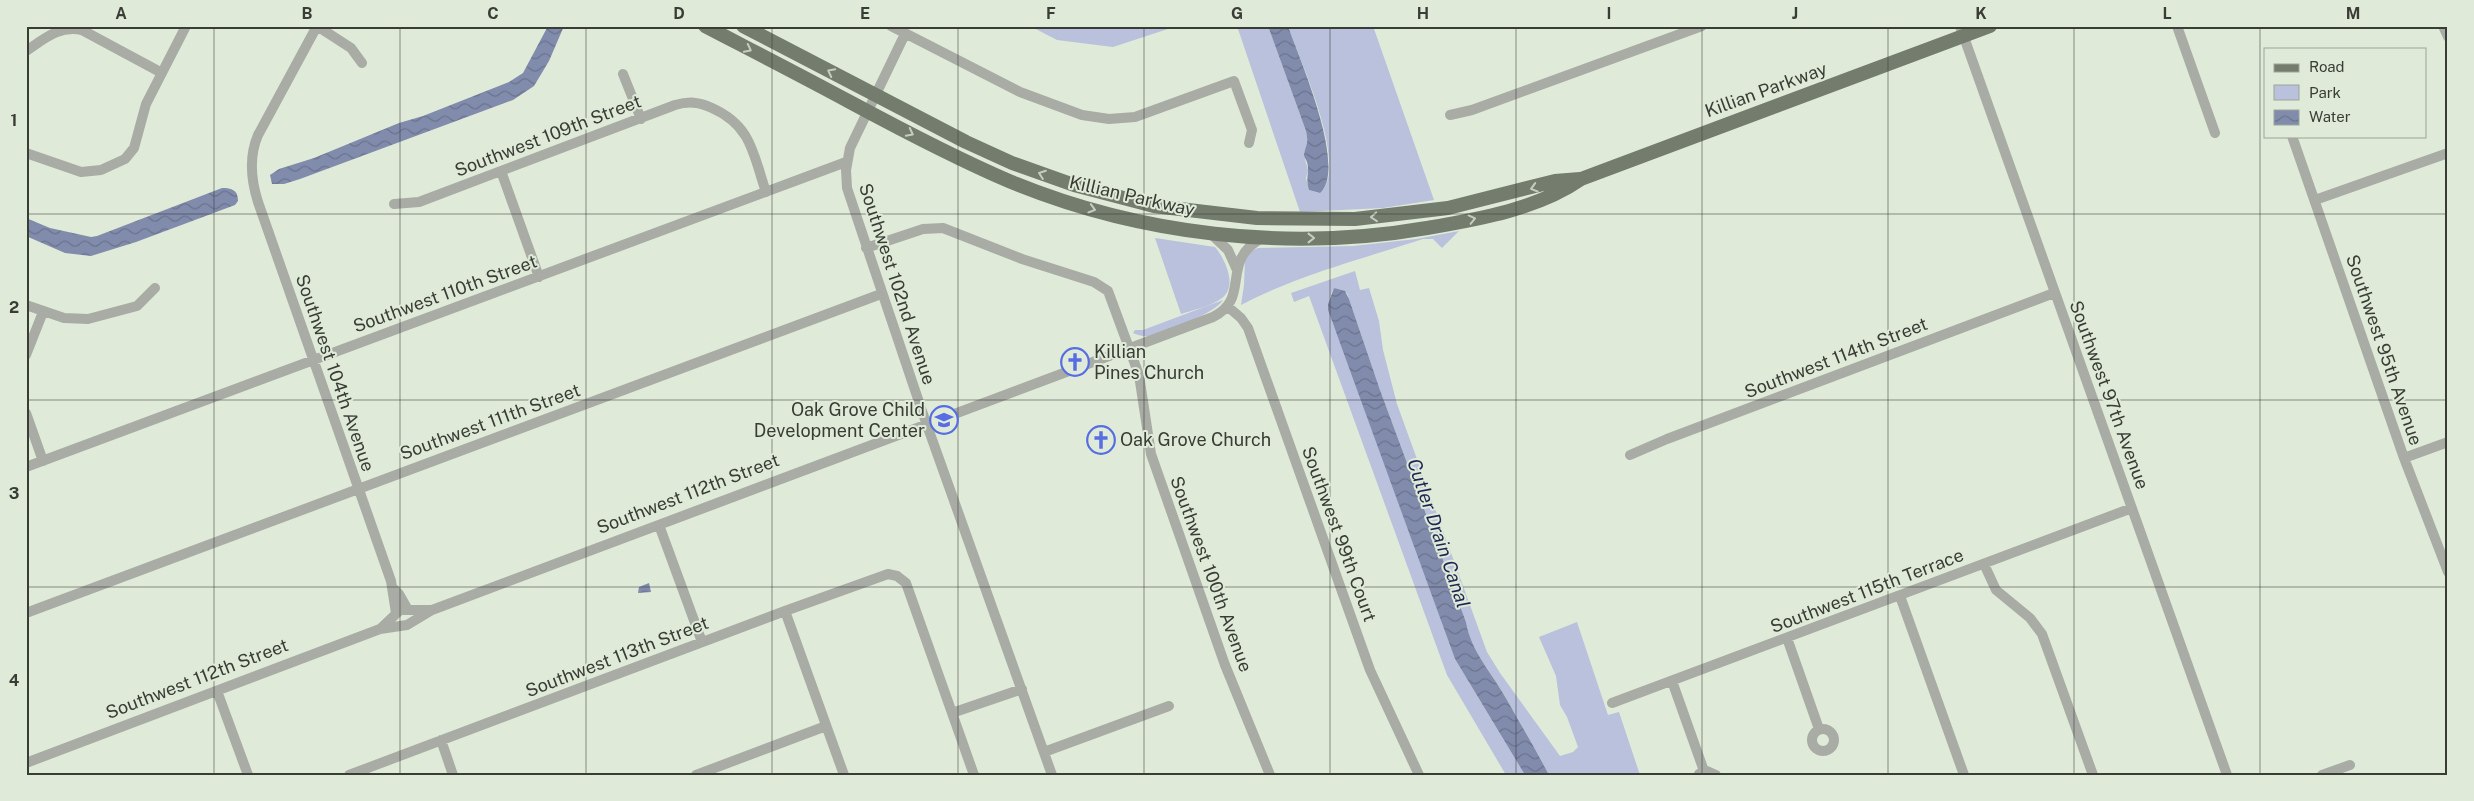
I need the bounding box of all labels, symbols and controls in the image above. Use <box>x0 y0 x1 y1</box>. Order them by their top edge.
text: A <box>115 4 127 23</box>
text: B <box>302 4 313 23</box>
text: C <box>487 4 499 23</box>
text: D <box>673 4 685 23</box>
text: E <box>860 4 870 23</box>
text: F <box>1046 4 1056 23</box>
text: G <box>1231 4 1243 23</box>
text: H <box>1417 4 1429 23</box>
text: I <box>1607 4 1611 23</box>
text: J <box>1792 4 1798 23</box>
text: K <box>1975 4 1987 23</box>
text: L <box>2162 4 2172 23</box>
text: M <box>2346 4 2360 23</box>
one-way arrow <box>743 43 752 53</box>
legend <box>2264 48 2426 138</box>
street label: Killian Parkway <box>1702 58 1830 121</box>
text: Road <box>2309 58 2345 75</box>
one-way arrow <box>827 68 836 78</box>
text: Park <box>2309 84 2341 101</box>
street label: Southwest 109th Street <box>452 90 644 181</box>
text: Water <box>2309 108 2351 125</box>
text: 1 <box>11 111 17 130</box>
one-way arrow <box>905 127 914 137</box>
one-way arrow <box>1038 170 1047 180</box>
street label: Killian Parkway <box>1067 171 1197 220</box>
street label: Southwest 102nd Avenue <box>855 181 940 387</box>
one-way arrow <box>1530 182 1538 192</box>
one-way arrow <box>1087 203 1095 213</box>
one-way arrow <box>1370 211 1378 222</box>
one-way arrow <box>1468 214 1477 225</box>
one-way arrow <box>1308 233 1315 243</box>
street label: Southwest 110th Street <box>350 250 540 337</box>
street label: Southwest 95th Avenue <box>2342 252 2427 448</box>
street label: Southwest 104th Avenue <box>292 271 379 474</box>
text: 2 <box>9 298 19 317</box>
street label: Southwest 97th Avenue <box>2066 298 2153 492</box>
street label: Southwest 114th Street <box>1741 313 1930 402</box>
place label: Killian Pines Church <box>1094 341 1204 383</box>
church icon: Killian Pines Church <box>1060 347 1090 377</box>
street label: Southwest 111th Street <box>397 379 583 464</box>
place label: Oak Grove Child Development Center <box>754 399 925 441</box>
school or university icon: Oak Grove Child Development Center <box>929 405 959 435</box>
church icon: Oak Grove Church <box>1086 425 1116 455</box>
place label: Oak Grove Church <box>1120 429 1271 450</box>
street label: Southwest 99th Court <box>1298 443 1381 624</box>
street label: Southwest 112th Street <box>594 449 782 538</box>
water label: Cutler Drain Canal <box>1403 455 1475 611</box>
street label: Southwest 100th Avenue <box>1166 473 1257 675</box>
text: 3 <box>9 484 19 503</box>
street label: Southwest 115th Terrace <box>1767 544 1966 637</box>
street label: Southwest 113th Street <box>522 612 711 701</box>
street label: Southwest 112th Street <box>103 634 291 723</box>
text: 4 <box>9 671 20 690</box>

